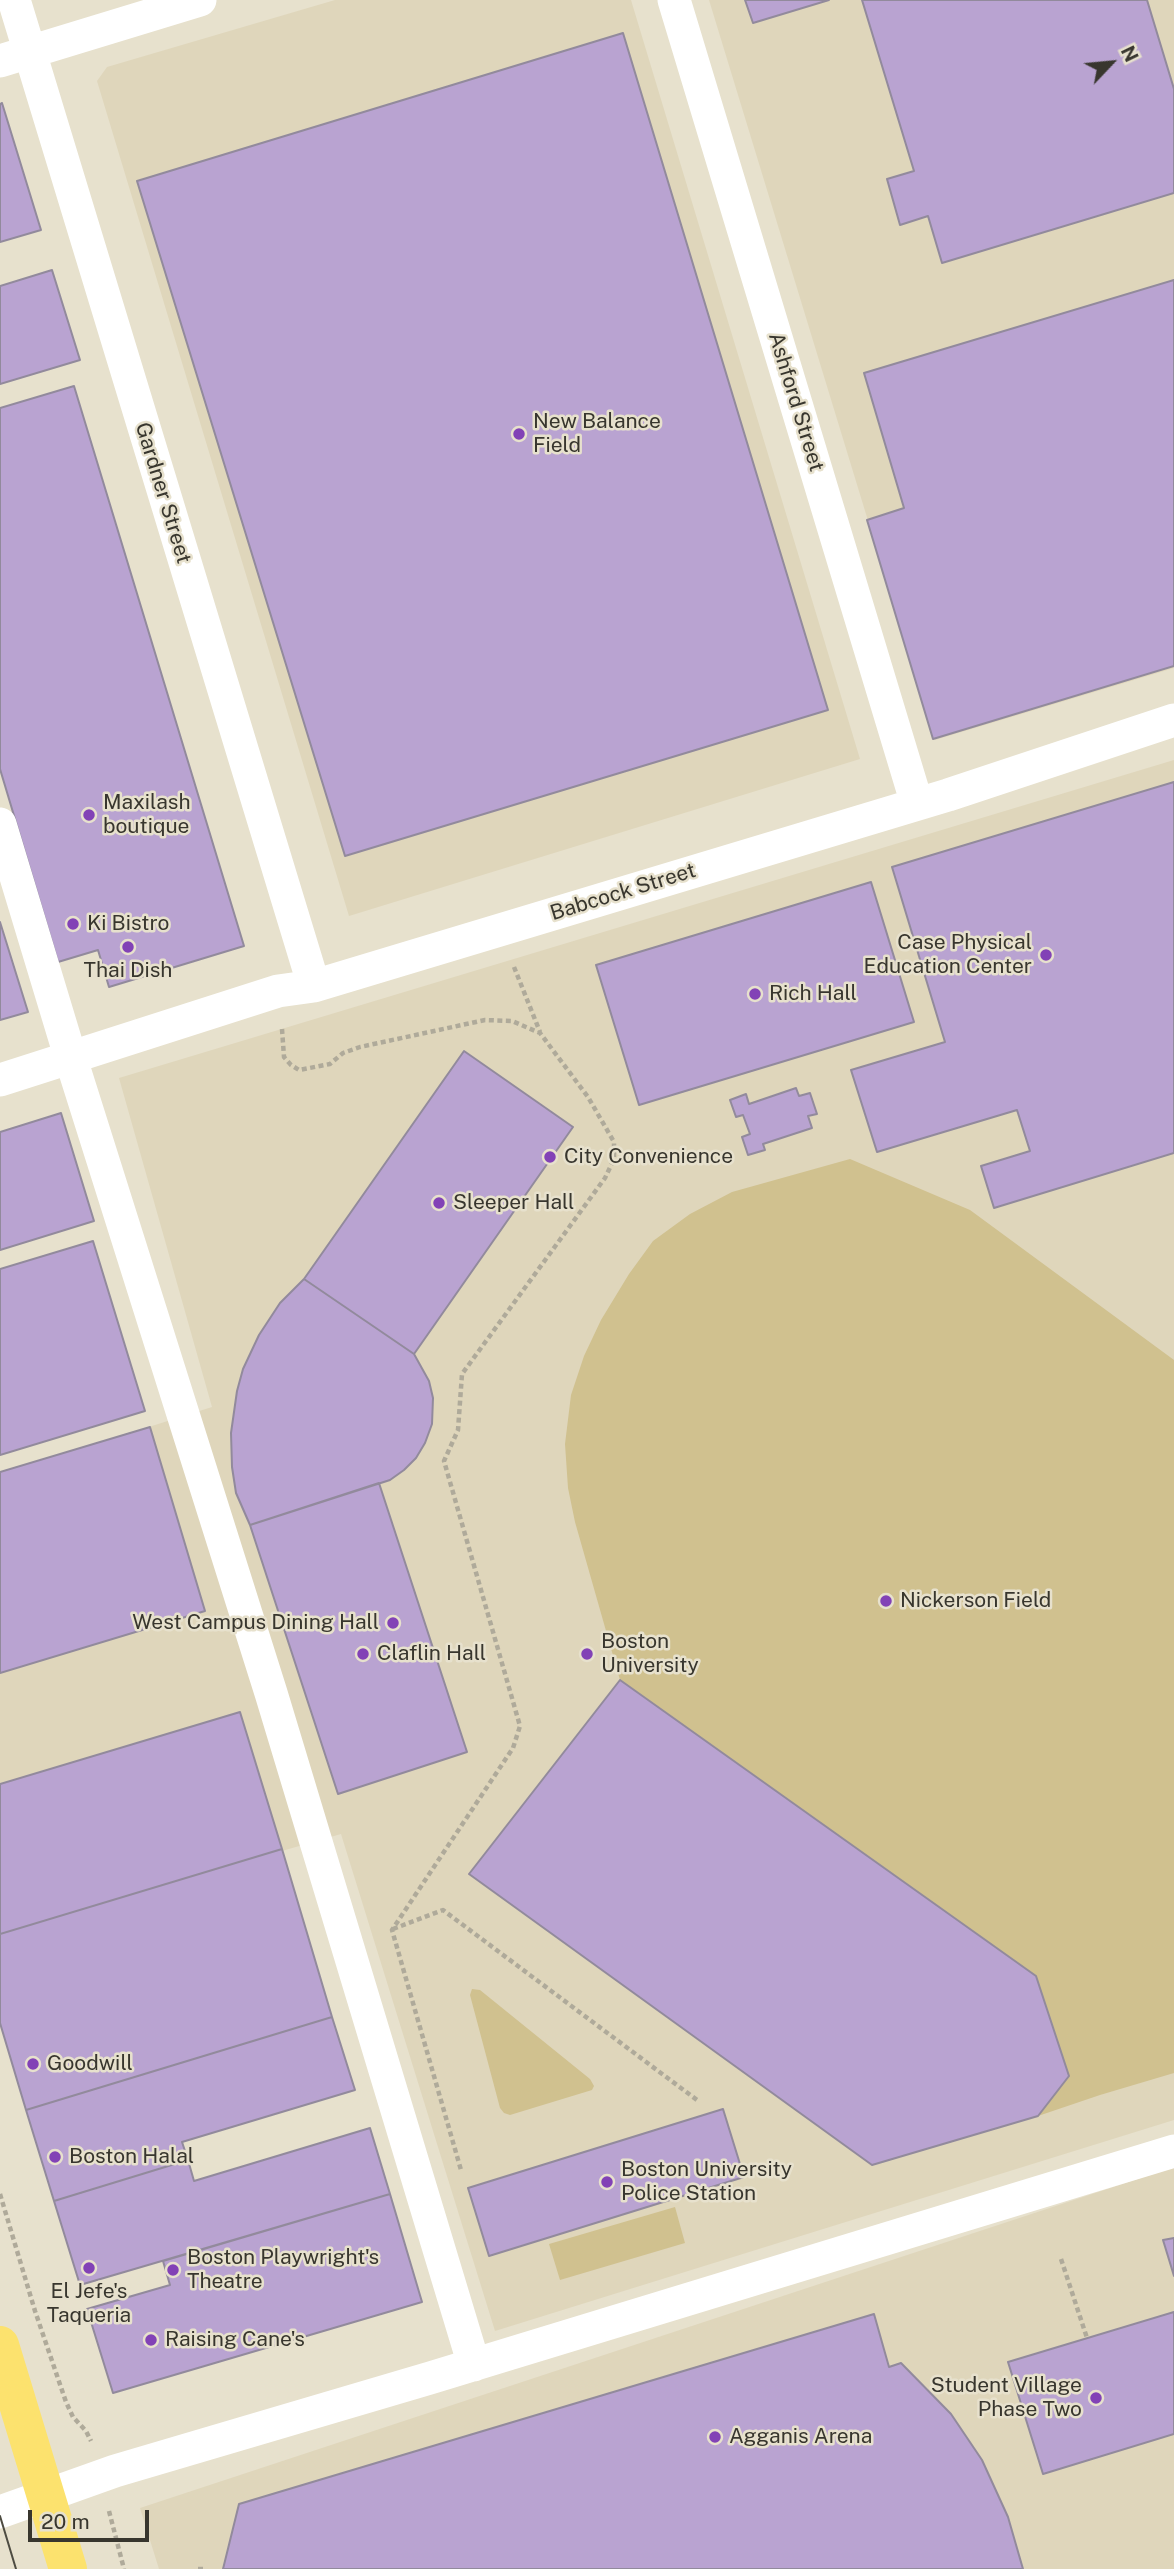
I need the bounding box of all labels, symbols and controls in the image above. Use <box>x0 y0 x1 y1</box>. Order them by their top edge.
north arrow <box>1076 28 1146 98</box>
text: N <box>1117 42 1143 65</box>
street label: Ashford Street <box>763 329 829 475</box>
place label: New Balance Field <box>533 409 661 459</box>
street label: Gardner Street <box>130 419 196 567</box>
marker: New Balance Field <box>511 426 527 442</box>
place label: Maxilash boutique <box>103 790 191 840</box>
marker: Maxilash boutique <box>81 807 97 823</box>
street label: Babcock Street <box>547 858 699 926</box>
place label: Ki Bistro <box>87 911 169 937</box>
marker: Ki Bistro <box>65 916 81 932</box>
place label: Case Physical Education Center <box>864 930 1032 980</box>
marker: Thai Dish <box>120 939 136 955</box>
marker: Case Physical Education Center <box>1038 947 1054 963</box>
place label: Thai Dish <box>84 958 172 984</box>
place label: Rich Hall <box>769 981 857 1007</box>
marker: Rich Hall <box>747 986 763 1002</box>
place label: City Convenience <box>564 1144 733 1170</box>
marker: City Convenience <box>542 1149 558 1165</box>
place label: Sleeper Hall <box>453 1190 574 1216</box>
marker: Sleeper Hall <box>431 1195 447 1211</box>
place label: Nickerson Field <box>900 1588 1051 1614</box>
marker: Nickerson Field <box>878 1593 894 1609</box>
place label: West Campus Dining Hall <box>132 1610 379 1636</box>
marker: West Campus Dining Hall <box>385 1615 401 1631</box>
place label: Boston University <box>601 1629 699 1679</box>
place label: Claflin Hall <box>377 1641 486 1667</box>
marker: Claflin Hall <box>355 1646 371 1662</box>
marker: Boston University <box>579 1646 595 1662</box>
place label: Goodwill <box>47 2051 133 2077</box>
marker: Goodwill <box>25 2056 41 2072</box>
place label: Boston Halal <box>69 2144 194 2170</box>
marker: Boston Halal <box>47 2149 63 2165</box>
place label: Boston University Police Station <box>621 2157 792 2207</box>
marker: Boston University Police Station <box>599 2174 615 2190</box>
place label: Boston Playwright's Theatre <box>187 2245 379 2295</box>
marker: El Jefe's Taqueria <box>81 2260 97 2276</box>
marker: Boston Playwright's Theatre <box>165 2262 181 2278</box>
place label: El Jefe's Taqueria <box>47 2279 131 2329</box>
place label: Raising Cane's <box>165 2327 305 2353</box>
marker: Raising Cane's <box>143 2332 159 2348</box>
place label: Student Village Phase Two <box>931 2373 1082 2423</box>
marker: Student Village Phase Two <box>1088 2390 1104 2406</box>
place label: Agganis Arena <box>729 2424 872 2450</box>
marker: Agganis Arena <box>707 2429 723 2445</box>
scale bar <box>32 2496 152 2540</box>
text: 20 m <box>41 2509 90 2534</box>

